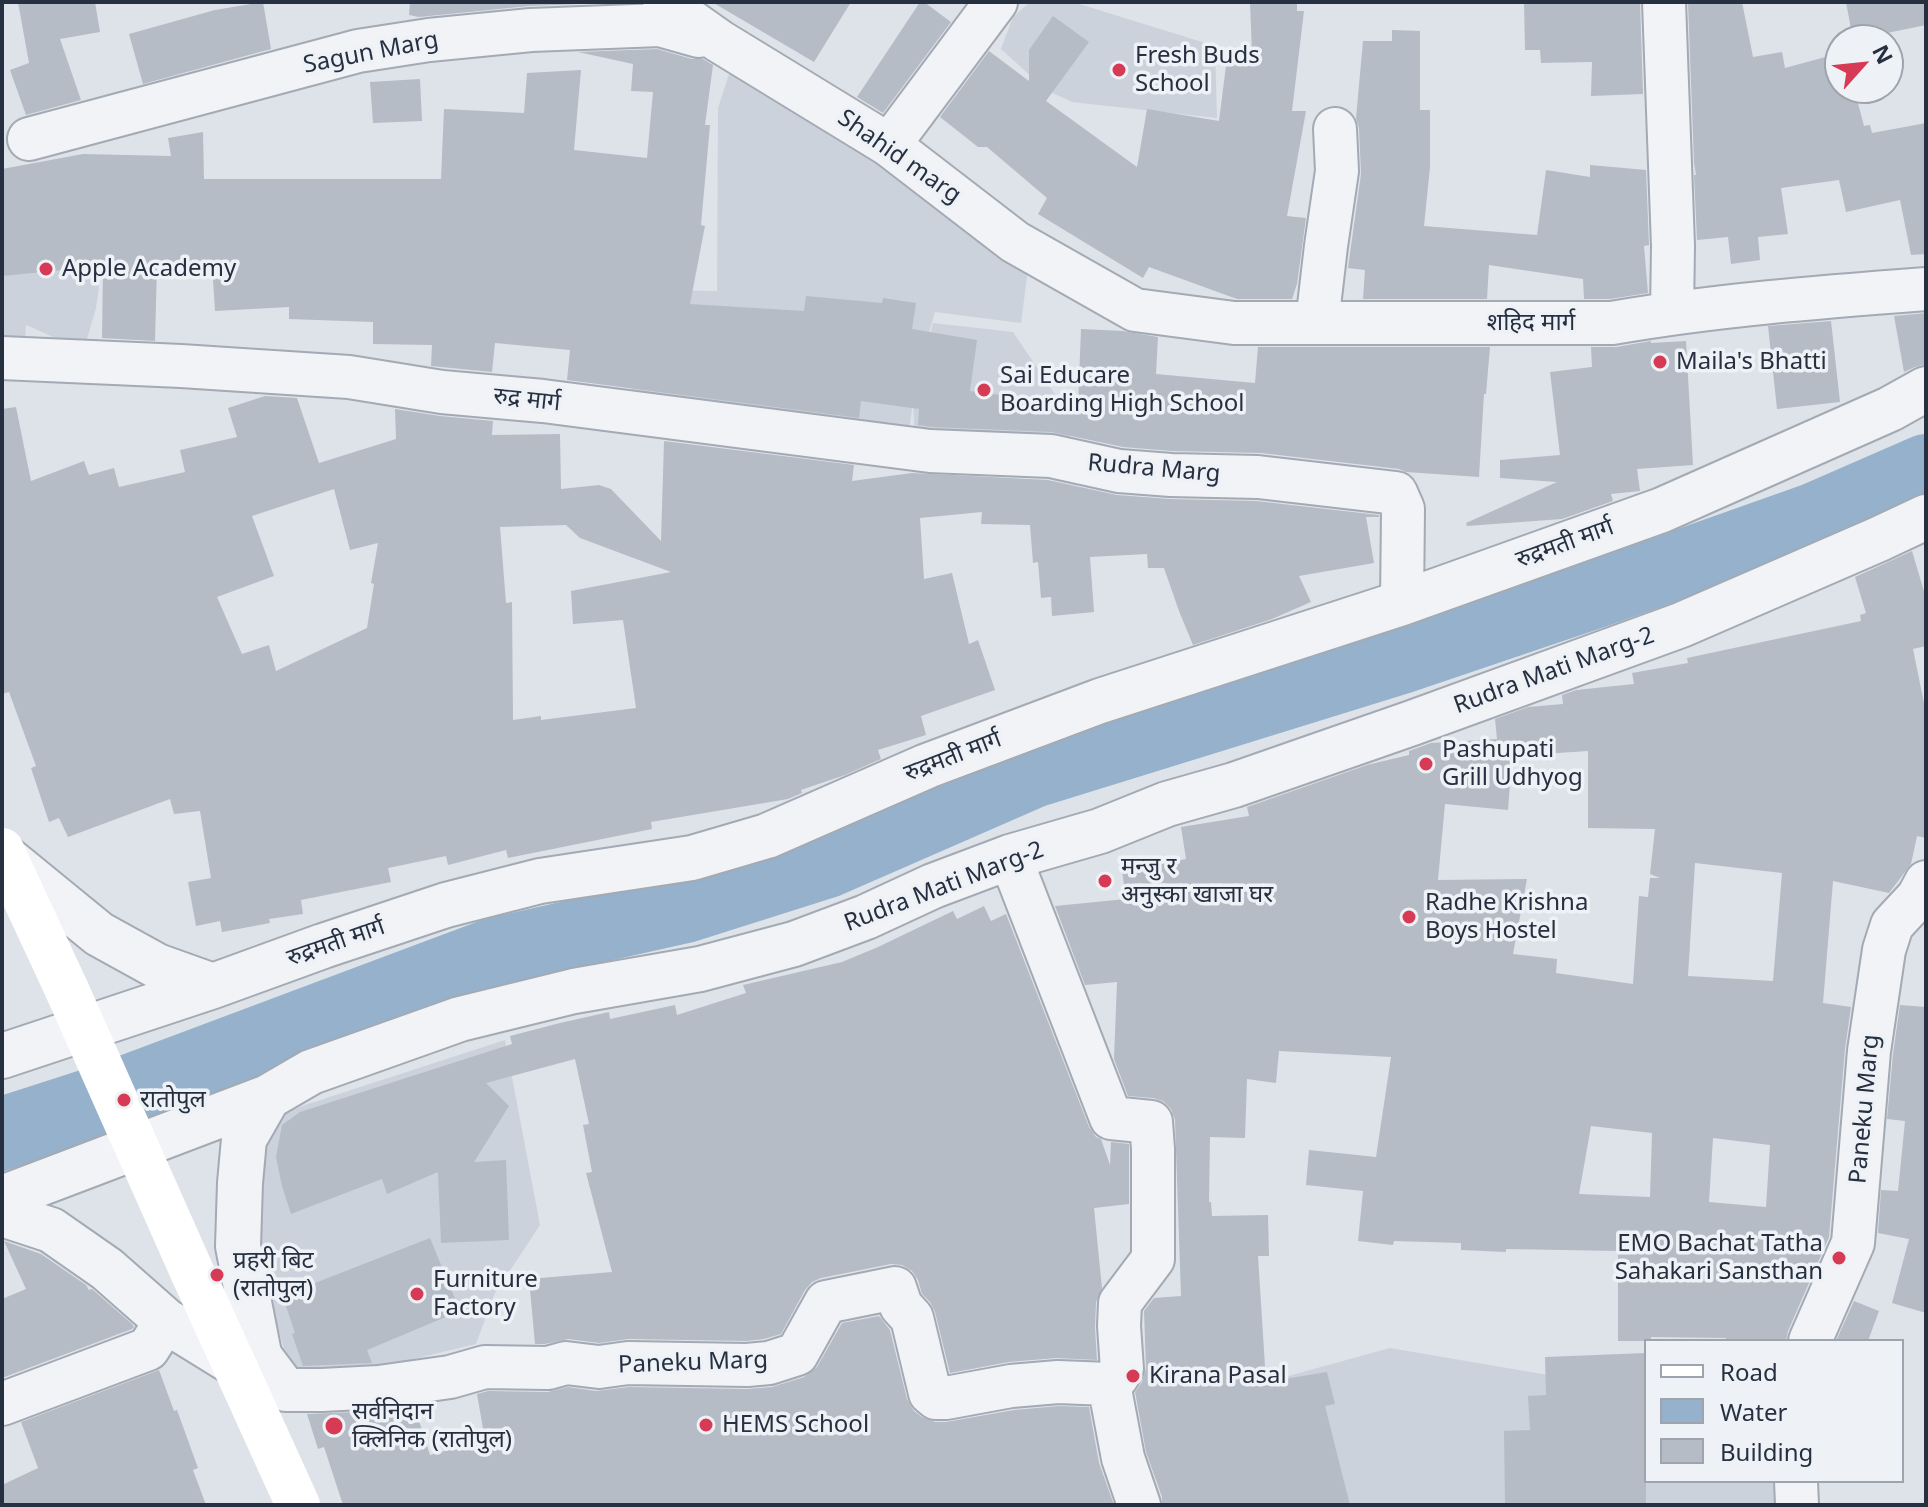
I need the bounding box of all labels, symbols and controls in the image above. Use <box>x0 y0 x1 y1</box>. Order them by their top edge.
north arrow <box>1824 24 1904 104</box>
street label: Sagun Marg <box>301 26 441 80</box>
text: N <box>1866 39 1901 69</box>
place label: Fresh Buds School <box>1135 42 1260 98</box>
marker: Fresh Buds School <box>1110 61 1128 79</box>
street label: Shahid marg <box>832 104 966 210</box>
place label: Apple Academy <box>62 255 236 283</box>
marker: Apple Academy <box>37 260 55 278</box>
street label: शहिद मार्ग <box>1487 309 1575 337</box>
place label: Maila's Bhatti <box>1676 348 1827 376</box>
marker: Maila's Bhatti <box>1651 353 1669 371</box>
place label: Sai Educare Boarding High School <box>1000 362 1244 418</box>
marker: Sai Educare Boarding High School <box>975 381 993 399</box>
street label: रुद्र मार्ग <box>492 382 562 418</box>
street label: Rudra Marg <box>1086 449 1222 489</box>
street label: रुद्रमती मार्ग <box>1512 513 1618 575</box>
street label: Rudra Mati Marg-2 <box>1450 621 1658 721</box>
street label: रुद्रमती मार्ग <box>900 725 1006 789</box>
place label: Pashupati Grill Udhyog <box>1442 736 1583 792</box>
marker: Pashupati Grill Udhyog <box>1417 755 1435 773</box>
street label: Rudra Mati Marg-2 <box>840 836 1048 938</box>
place label: मन्जु र अनुस्का खाजा घर <box>1121 853 1273 909</box>
marker: मन्जु र अनुस्का खाजा घर <box>1096 872 1114 890</box>
place label: Radhe Krishna Boys Hostel <box>1425 889 1588 945</box>
marker: Radhe Krishna Boys Hostel <box>1400 908 1418 926</box>
street label: रुद्रमती मार्ग <box>283 913 389 973</box>
street label: Paneku Marg <box>1844 1033 1886 1185</box>
place label: रातोपुल <box>140 1086 206 1114</box>
marker: रातोपुल <box>115 1091 133 1109</box>
place label: EMO Bachat Tatha Sahakari Sansthan <box>1615 1230 1823 1286</box>
place label: प्रहरी बिट (रातोपुल) <box>233 1247 314 1303</box>
marker: EMO Bachat Tatha Sahakari Sansthan <box>1830 1249 1848 1267</box>
marker: प्रहरी बिट (रातोपुल) <box>208 1266 226 1284</box>
place label: Furniture Factory <box>433 1266 538 1322</box>
marker: Furniture Factory <box>408 1285 426 1303</box>
legend <box>1644 1339 1904 1483</box>
street label: Paneku Marg <box>618 1346 768 1380</box>
text: Road <box>1720 1355 1778 1388</box>
place label: Kirana Pasal <box>1149 1362 1287 1390</box>
marker: Kirana Pasal <box>1124 1367 1142 1385</box>
text: Water <box>1720 1395 1787 1428</box>
place label: सर्वनिदान क्लिनिक (रातोपुल) <box>352 1398 512 1454</box>
place label: HEMS School <box>722 1411 869 1439</box>
marker: सर्वनिदान क्लिनिक (रातोपुल) <box>323 1415 345 1437</box>
marker: HEMS School <box>697 1416 715 1434</box>
text: Building <box>1720 1435 1813 1468</box>

